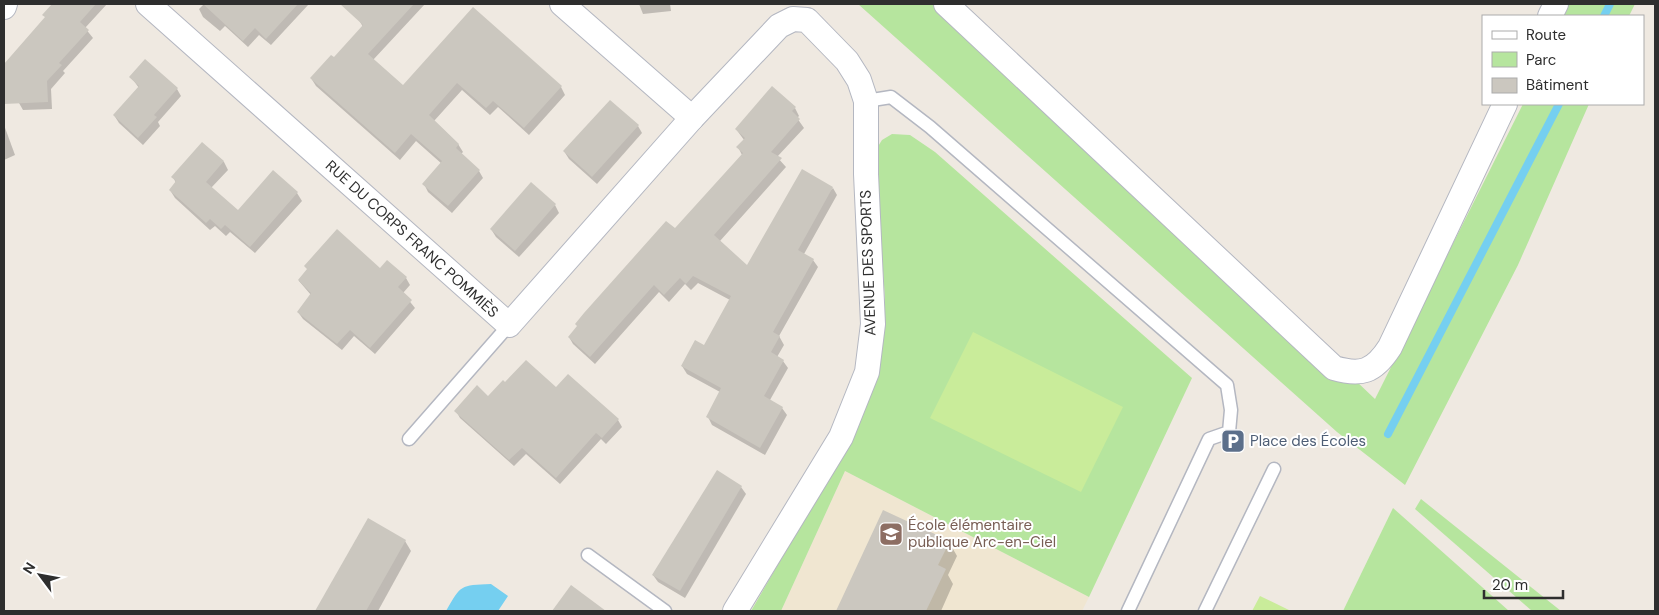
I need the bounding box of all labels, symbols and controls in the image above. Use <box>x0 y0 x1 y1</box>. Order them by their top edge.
legend <box>1482 15 1644 105</box>
text: Route <box>1526 25 1566 45</box>
text: Parc <box>1526 50 1556 70</box>
text: Bâtiment <box>1526 75 1589 95</box>
street label: RUE DU CORPS FRANC POMMIÈS <box>321 156 503 322</box>
street label: AVENUE DES SPORTS <box>855 189 881 336</box>
parking icon: Place des Écoles <box>1220 428 1246 454</box>
place label: Place des Écoles <box>1250 431 1366 451</box>
place label: École élémentaire publique Arc-en-Ciel <box>908 515 1056 552</box>
school or university icon: École élémentaire publique Arc-en-Ciel <box>878 521 904 547</box>
north arrow <box>15 550 65 600</box>
text: N <box>19 559 39 577</box>
scale bar <box>1484 568 1563 600</box>
text: 20 m <box>1492 575 1528 595</box>

